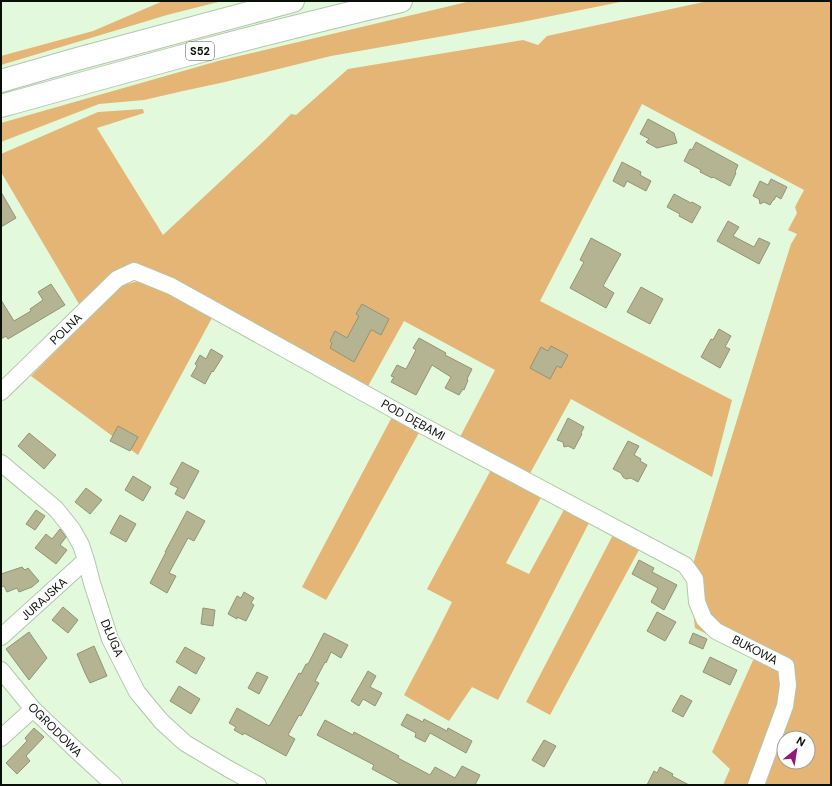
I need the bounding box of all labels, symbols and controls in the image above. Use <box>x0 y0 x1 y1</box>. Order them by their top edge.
road number: S52 <box>186 42 214 60</box>
street label: POLNA <box>46 310 86 348</box>
street label: POD DĘBAMI <box>378 396 448 444</box>
street label: JURAJSKA <box>17 574 71 624</box>
street label: DŁUGA <box>97 617 127 659</box>
street label: BUKOWA <box>729 632 781 668</box>
street label: OGRODOWA <box>24 699 86 761</box>
north arrow <box>776 730 816 770</box>
text: N <box>794 733 808 749</box>

